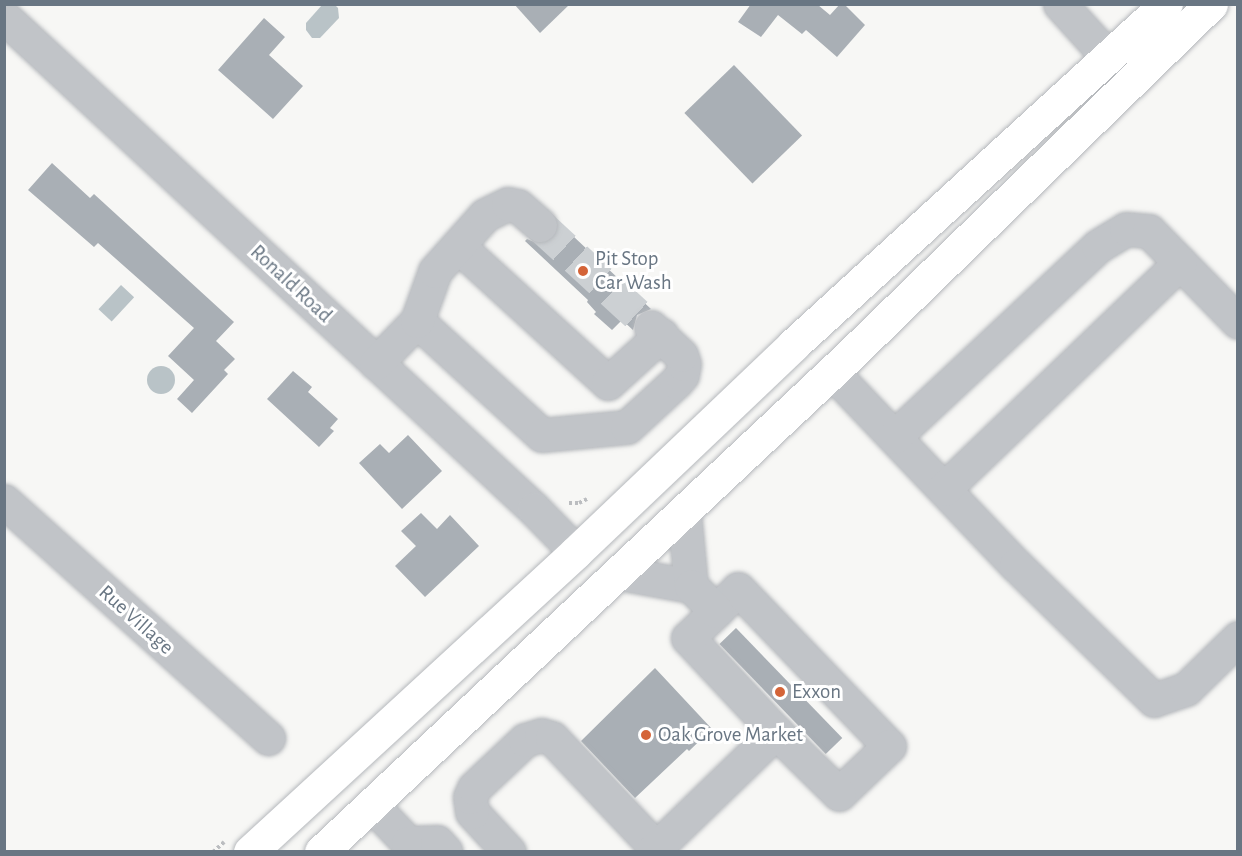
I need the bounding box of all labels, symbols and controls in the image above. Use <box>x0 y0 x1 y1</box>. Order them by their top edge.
street label: Ronald Road <box>245 240 337 328</box>
place label: Pit Stop Car Wash <box>595 246 672 296</box>
marker: Pit Stop Car Wash <box>576 264 590 278</box>
street label: Rue Village <box>93 580 179 660</box>
place label: Exxon <box>792 679 841 705</box>
marker: Exxon <box>773 685 787 699</box>
place label: Oak Grove Market <box>658 722 803 748</box>
marker: Oak Grove Market <box>639 728 653 742</box>

